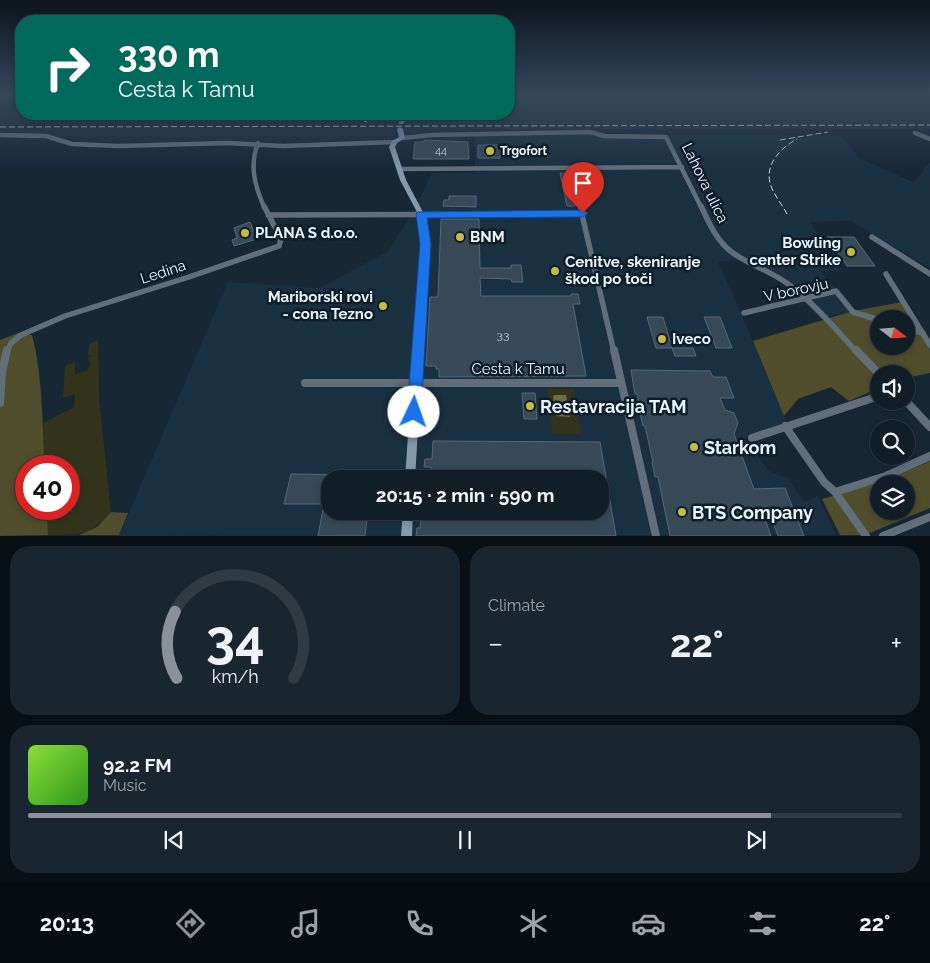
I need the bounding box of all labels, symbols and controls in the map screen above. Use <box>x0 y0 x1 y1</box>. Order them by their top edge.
text: 330 m <box>118 34 220 75</box>
icon: right <box>35 35 100 100</box>
text: Cesta k Tamu <box>118 76 255 102</box>
street label: Lahova ulica <box>678 140 732 226</box>
house number: 44 <box>435 144 447 157</box>
place label: Trgofort <box>500 144 548 158</box>
marker: Trgofort <box>484 145 496 157</box>
pin <box>562 162 604 213</box>
icon: arrive <box>569 169 597 197</box>
place label: PLANA S d.o.o. <box>255 224 358 242</box>
marker: PLANA S d.o.o. <box>239 227 251 239</box>
place label: BNM <box>470 228 505 246</box>
marker: BNM <box>454 231 466 243</box>
place label: Bowling center Strike <box>750 234 841 269</box>
marker: Bowling center Strike <box>845 246 857 258</box>
place label: Cenitve, skeniranje škod po toči <box>565 253 701 288</box>
street label: Ledina <box>138 256 188 288</box>
marker: Cenitve, skeniranje škod po toči <box>549 265 561 277</box>
street label: V borovju <box>762 274 830 306</box>
place label: Mariborski rovi - cona Tezno <box>268 288 373 323</box>
marker: Mariborski rovi - cona Tezno <box>377 300 389 312</box>
north arrow <box>870 310 915 355</box>
map controls <box>870 310 915 520</box>
house number: 33 <box>497 328 509 342</box>
place label: Iveco <box>672 330 711 348</box>
marker: Iveco <box>656 333 668 345</box>
street label: Cesta k Tamu <box>471 360 565 378</box>
button: sound <box>870 365 915 410</box>
position arrow <box>387 385 439 437</box>
place label: Restavracija TAM <box>540 396 687 417</box>
marker: Restavracija TAM <box>524 400 536 412</box>
button: search <box>870 420 915 465</box>
place label: Starkom <box>704 437 776 458</box>
marker: Starkom <box>688 441 700 453</box>
speed limit sign: 40 <box>15 455 80 520</box>
button: layers <box>870 475 915 520</box>
text: 20:15 · 2 min · 590 m <box>376 484 554 506</box>
place label: BTS Company <box>692 502 813 523</box>
marker: BTS Company <box>676 506 688 518</box>
text: Climate <box>488 596 545 615</box>
text: 34 <box>206 608 264 669</box>
text: 22° <box>670 621 723 666</box>
text: − <box>488 627 503 660</box>
text: + <box>890 627 902 660</box>
text: km/h <box>211 666 259 687</box>
text: 92.2 FM <box>103 754 172 776</box>
text: Music <box>103 776 147 795</box>
icon: previous <box>160 826 188 854</box>
icon: pause <box>451 826 479 854</box>
icon: next <box>742 826 770 854</box>
icon: directions <box>173 906 208 941</box>
icon: music <box>288 906 323 941</box>
icon: phone <box>402 906 437 941</box>
icon: climate <box>516 906 551 941</box>
icon: car <box>631 906 666 941</box>
icon: filters <box>745 906 780 941</box>
text: 20:13 <box>40 910 94 936</box>
text: 22° <box>859 910 890 936</box>

